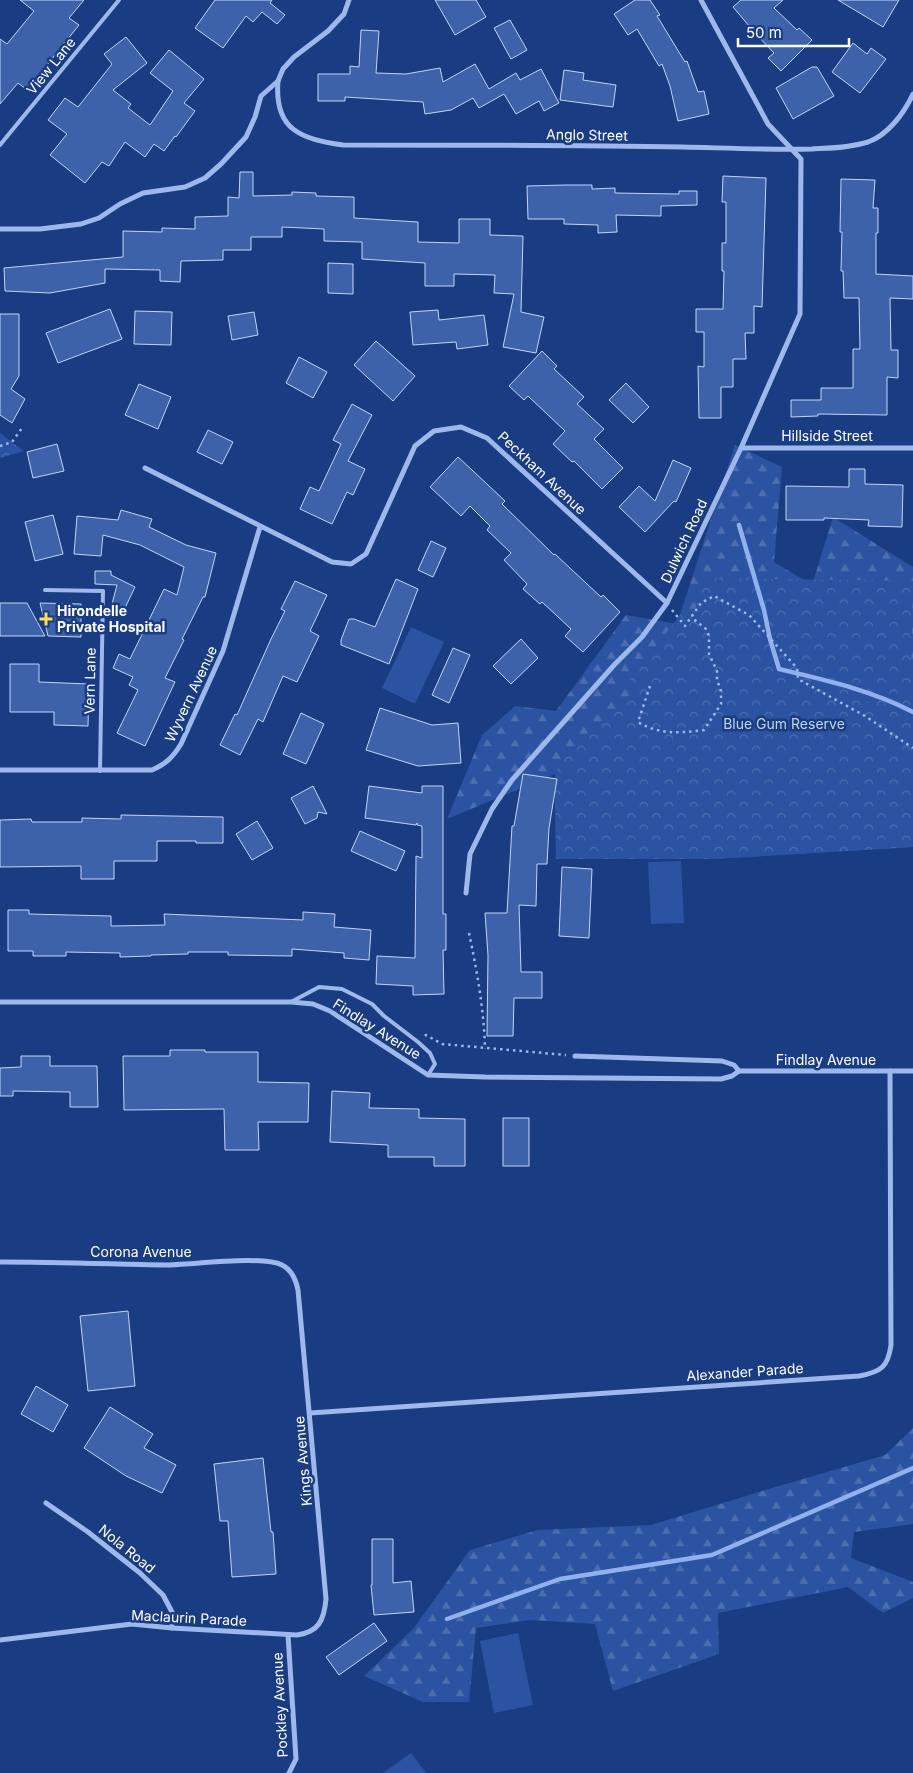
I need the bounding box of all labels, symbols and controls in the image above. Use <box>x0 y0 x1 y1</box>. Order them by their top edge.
scale bar <box>738 15 849 47</box>
text: 50 m <box>746 23 782 42</box>
street label: View Lane <box>22 34 79 98</box>
street label: Anglo Street <box>546 125 628 144</box>
street label: Peckham Avenue <box>495 427 590 518</box>
street label: Hillside Street <box>781 427 873 444</box>
street label: Dulwich Road <box>657 496 710 585</box>
place label: Hirondelle Private Hospital <box>57 602 165 635</box>
marker: Hirondelle Private Hospital <box>39 612 53 626</box>
street label: Wyvern Avenue <box>161 643 220 745</box>
street label: Vern Lane <box>80 647 99 715</box>
park label: Blue Gum Reserve <box>723 715 845 732</box>
street label: Findlay Avenue <box>330 995 424 1062</box>
street label: Findlay Avenue <box>776 1051 876 1068</box>
street label: Corona Avenue <box>90 1243 192 1260</box>
street label: Alexander Parade <box>686 1359 804 1384</box>
street label: Kings Avenue <box>290 1415 315 1507</box>
street label: Nola Road <box>96 1521 159 1577</box>
street label: Maclaurin Parade <box>131 1606 247 1629</box>
street label: Pockley Avenue <box>268 1652 291 1758</box>

